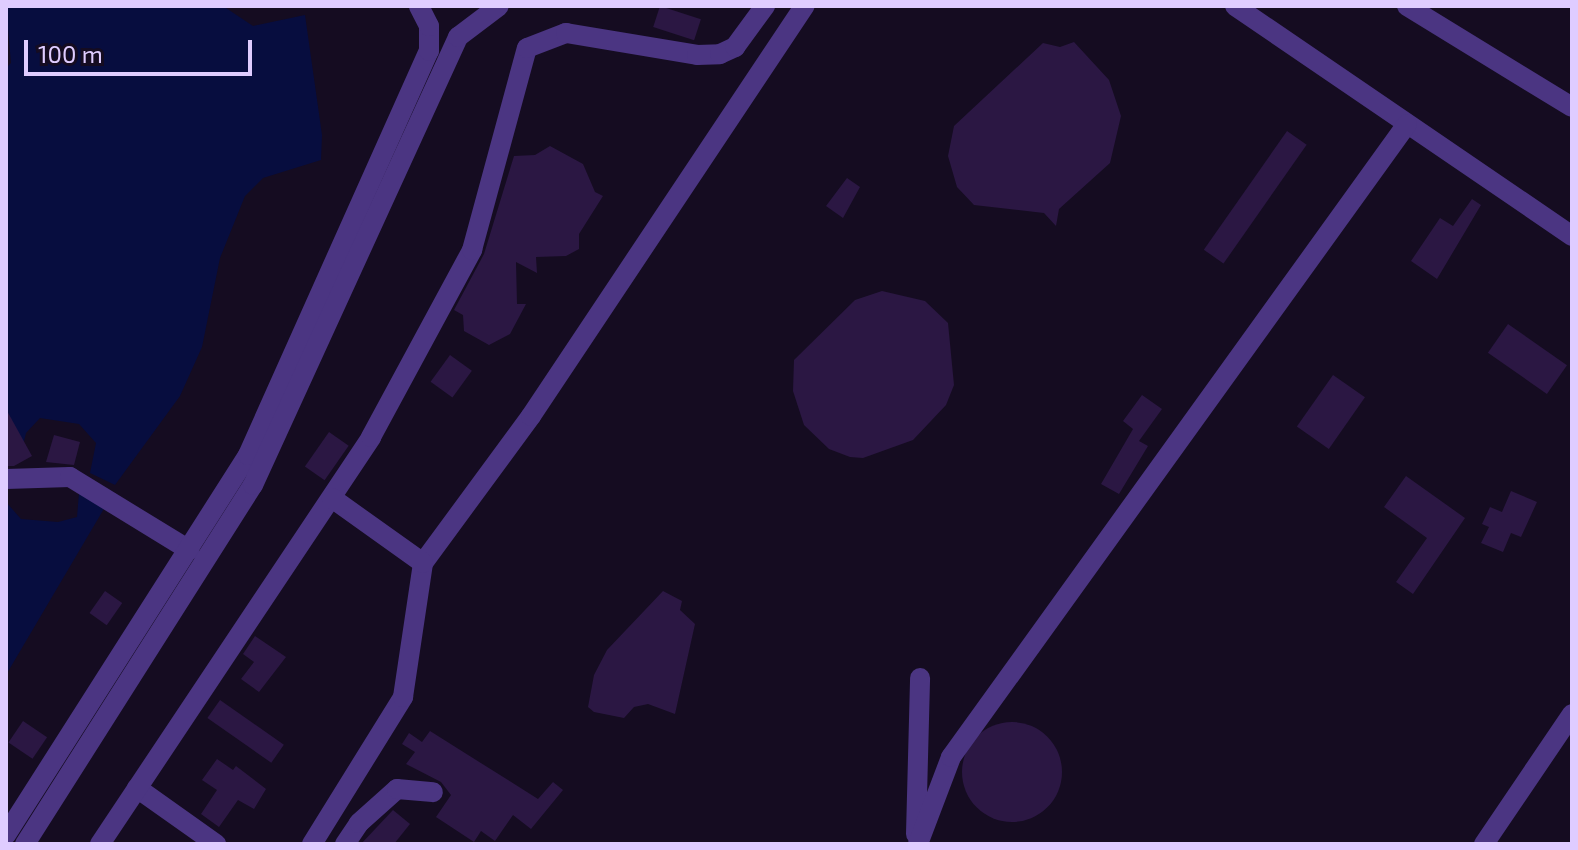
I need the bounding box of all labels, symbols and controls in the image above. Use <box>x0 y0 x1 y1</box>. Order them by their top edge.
scale bar <box>28 24 256 74</box>
text: 100 m <box>38 39 103 68</box>

